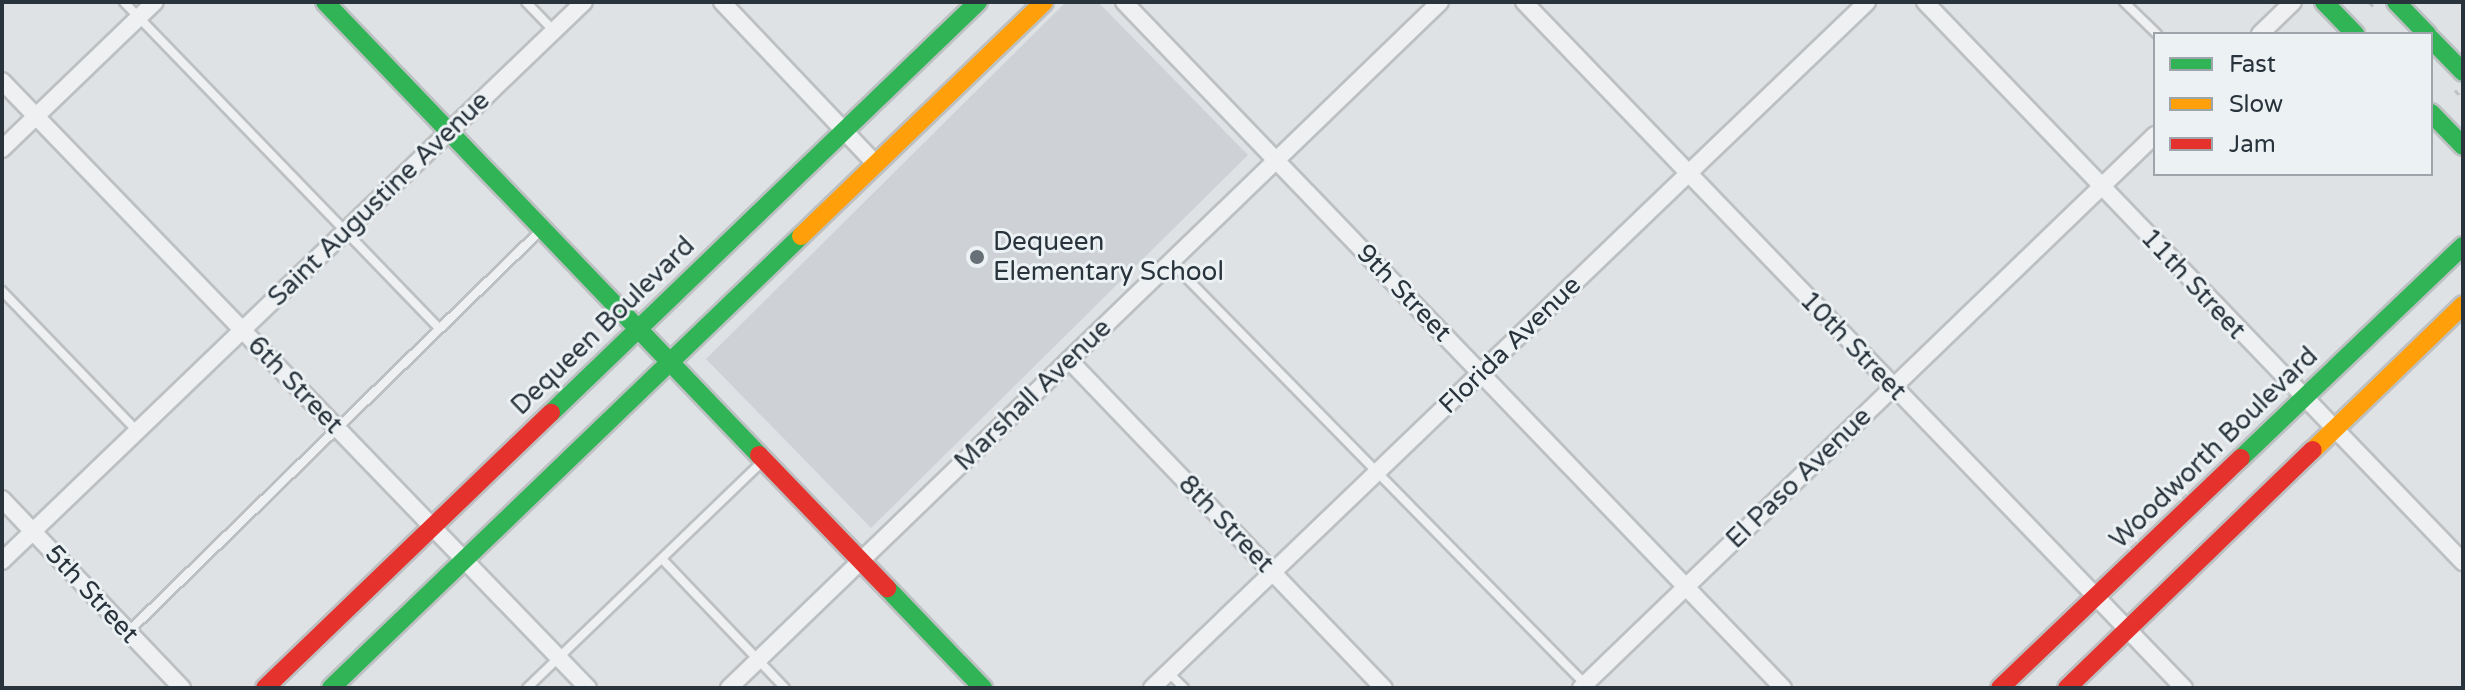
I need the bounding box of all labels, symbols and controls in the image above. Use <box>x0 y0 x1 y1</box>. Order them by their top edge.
legend <box>2153 32 2433 176</box>
text: Fast <box>2229 50 2276 79</box>
street label: Saint Augustine Avenue <box>262 85 496 313</box>
text: Slow <box>2229 90 2283 119</box>
text: Jam <box>2229 130 2276 159</box>
street label: 11th Street <box>2134 222 2252 346</box>
place label: Dequeen Elementary School <box>993 226 1224 288</box>
street label: Dequeen Boulevard <box>505 230 701 422</box>
street label: 9th Street <box>1350 238 1458 348</box>
marker: Dequeen Elementary School <box>968 248 986 266</box>
street label: Florida Avenue <box>1433 269 1587 421</box>
street label: 10th Street <box>1793 285 1913 407</box>
street label: Marshall Avenue <box>948 312 1118 478</box>
street label: 6th Street <box>241 330 349 440</box>
street label: Woodworth Boulevard <box>2104 341 2324 555</box>
street label: El Paso Avenue <box>1720 401 1878 555</box>
street label: 8th Street <box>1172 469 1280 579</box>
street label: 5th Street <box>39 538 145 650</box>

